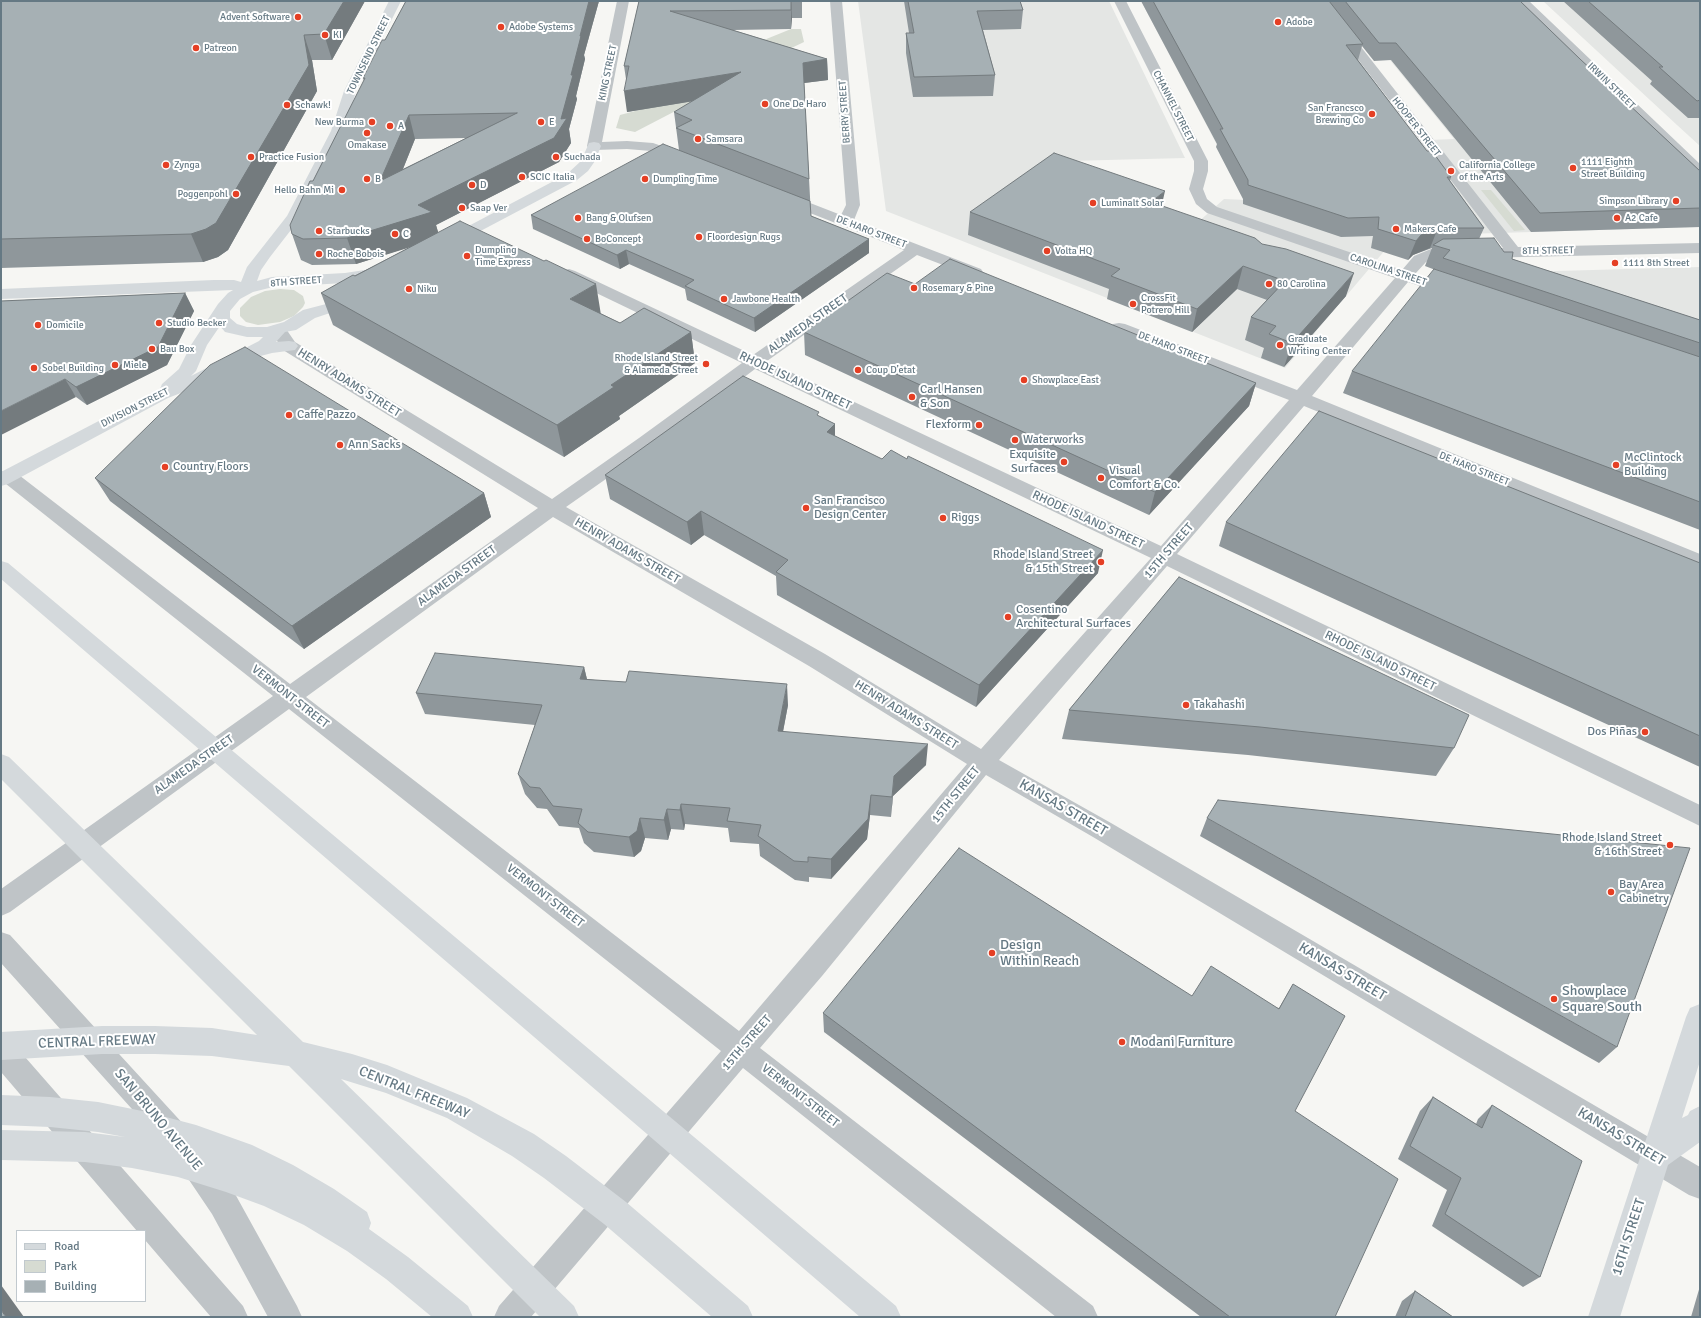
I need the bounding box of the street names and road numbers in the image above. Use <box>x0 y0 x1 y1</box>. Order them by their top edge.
street label: TOWNSEND STREET <box>345 14 393 96</box>
street label: KING STREET <box>596 44 620 102</box>
street label: IRWIN STREET <box>1585 60 1637 112</box>
street label: CHANNEL STREET <box>1150 69 1196 143</box>
street label: BERRY STREET <box>837 80 853 144</box>
street label: HOOPER STREET <box>1389 95 1443 159</box>
street label: DE HARO STREET <box>834 213 908 251</box>
street label: 8TH STREET <box>1522 245 1574 257</box>
street label: CAROLINA STREET <box>1348 251 1428 289</box>
street label: 8TH STREET <box>270 274 322 290</box>
street label: ALAMEDA STREET <box>765 291 851 357</box>
street label: DE HARO STREET <box>1136 329 1210 367</box>
street label: HENRY ADAMS STREET <box>295 345 403 421</box>
street label: RHODE ISLAND STREET <box>737 349 853 413</box>
street label: DIVISION STREET <box>99 386 171 430</box>
street label: DE HARO STREET <box>1437 450 1511 488</box>
street label: RHODE ISLAND STREET <box>1030 488 1146 552</box>
street label: HENRY ADAMS STREET <box>572 515 682 587</box>
street label: 15TH STREET <box>1141 520 1197 582</box>
street label: ALAMEDA STREET <box>415 543 499 609</box>
street label: RHODE ISLAND STREET <box>1322 628 1438 694</box>
street label: VERMONT STREET <box>248 662 332 732</box>
street label: HENRY ADAMS STREET <box>852 677 960 753</box>
street label: ALAMEDA STREET <box>151 732 237 798</box>
street label: 15TH STREET <box>929 764 983 826</box>
street label: KANSAS STREET <box>1016 776 1110 840</box>
street label: VERMONT STREET <box>503 861 587 931</box>
street label: KANSAS STREET <box>1295 939 1389 1005</box>
street label: 15TH STREET <box>719 1012 775 1074</box>
street label: CENTRAL FREEWAY <box>38 1032 156 1052</box>
street label: VERMONT STREET <box>758 1061 842 1131</box>
street label: CENTRAL FREEWAY <box>356 1063 472 1123</box>
street label: SAN BRUNO AVENUE <box>111 1066 205 1174</box>
street label: KANSAS STREET <box>1574 1104 1668 1170</box>
street label: 16TH STREET <box>1609 1196 1649 1278</box>

